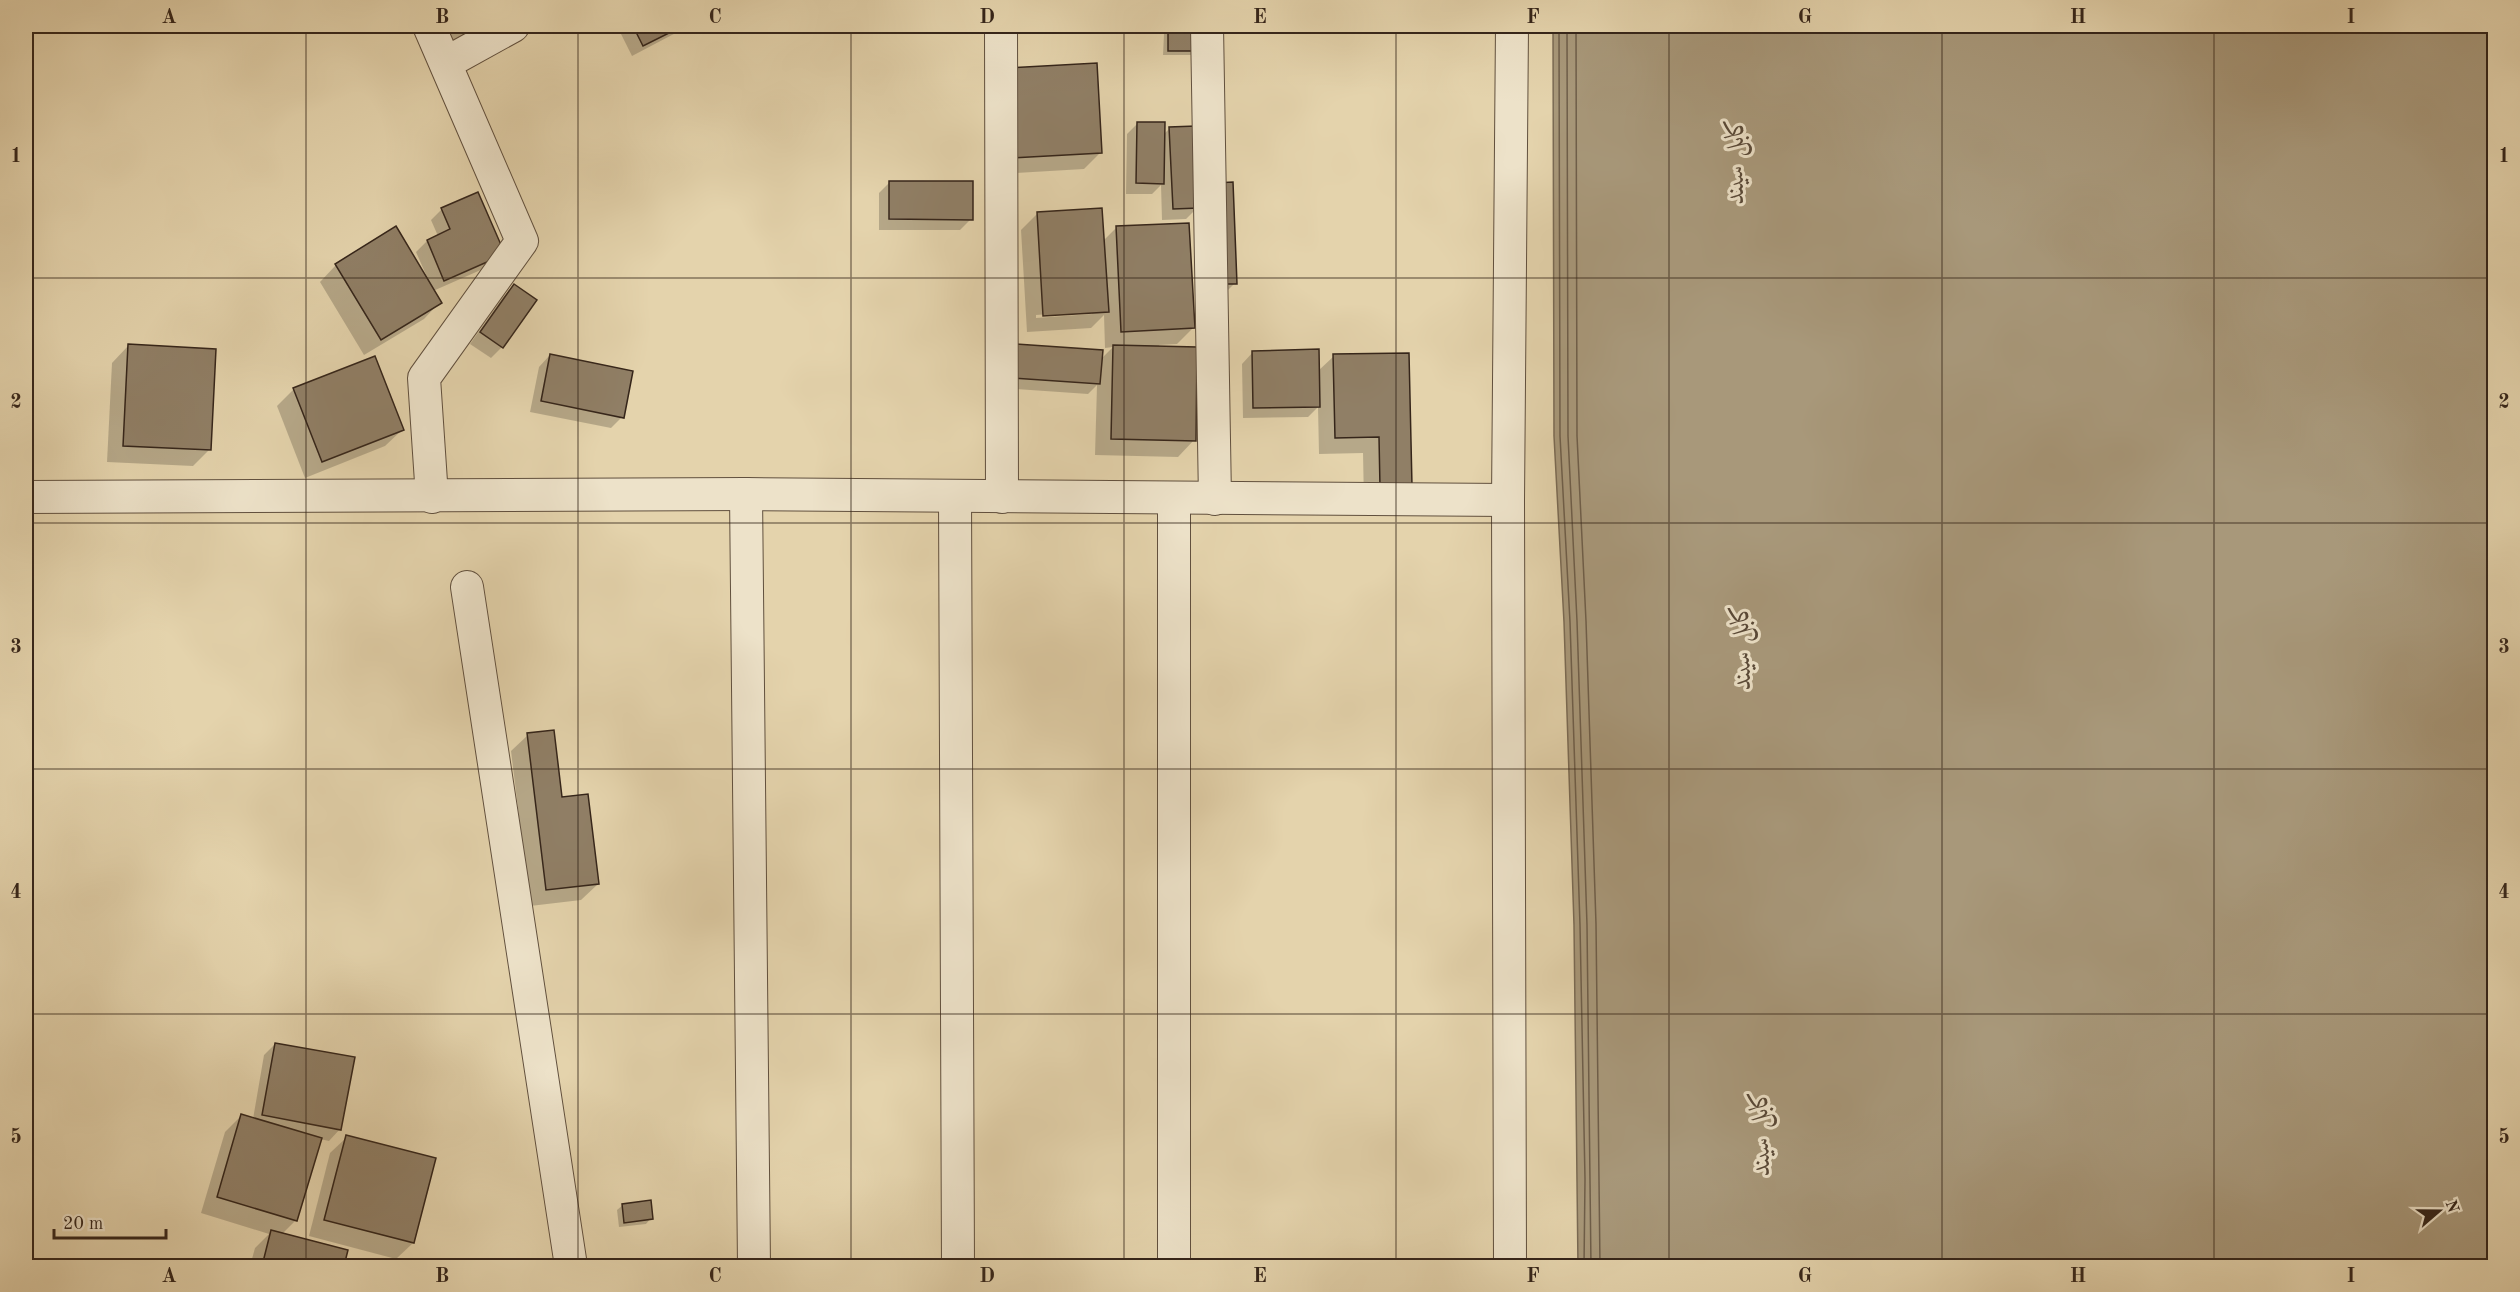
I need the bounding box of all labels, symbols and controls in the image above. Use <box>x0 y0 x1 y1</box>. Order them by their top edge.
text: A <box>161 8 177 28</box>
text: B <box>435 8 449 28</box>
text: C <box>708 8 722 28</box>
text: D <box>979 8 995 28</box>
text: E <box>1253 8 1267 28</box>
text: F <box>1526 8 1540 28</box>
text: G <box>1798 8 1812 28</box>
text: H <box>2070 8 2086 28</box>
text: I <box>2347 8 2355 28</box>
water label: کابل سيند <box>1722 116 1752 204</box>
text: 1 <box>10 147 22 167</box>
text: 1 <box>2498 147 2510 167</box>
text: 2 <box>10 393 22 413</box>
text: 2 <box>2498 393 2510 413</box>
water label: کابل سيند <box>1726 601 1760 691</box>
text: 3 <box>10 638 22 658</box>
text: 3 <box>2498 638 2510 658</box>
text: 4 <box>10 883 22 903</box>
text: 4 <box>2498 883 2510 903</box>
water label: کابل سيند <box>1745 1087 1779 1177</box>
text: 5 <box>10 1127 22 1148</box>
text: 5 <box>2498 1127 2510 1148</box>
north arrow <box>2409 1181 2469 1241</box>
text: N <box>2442 1198 2461 1216</box>
scale bar <box>54 1202 166 1240</box>
text: 20 m <box>63 1215 103 1233</box>
text: A <box>161 1267 177 1287</box>
text: B <box>435 1267 449 1287</box>
text: C <box>708 1267 722 1287</box>
text: D <box>979 1267 995 1287</box>
text: E <box>1253 1267 1267 1287</box>
text: F <box>1526 1267 1540 1287</box>
text: G <box>1798 1267 1812 1287</box>
text: H <box>2070 1267 2086 1287</box>
text: I <box>2347 1267 2355 1287</box>

